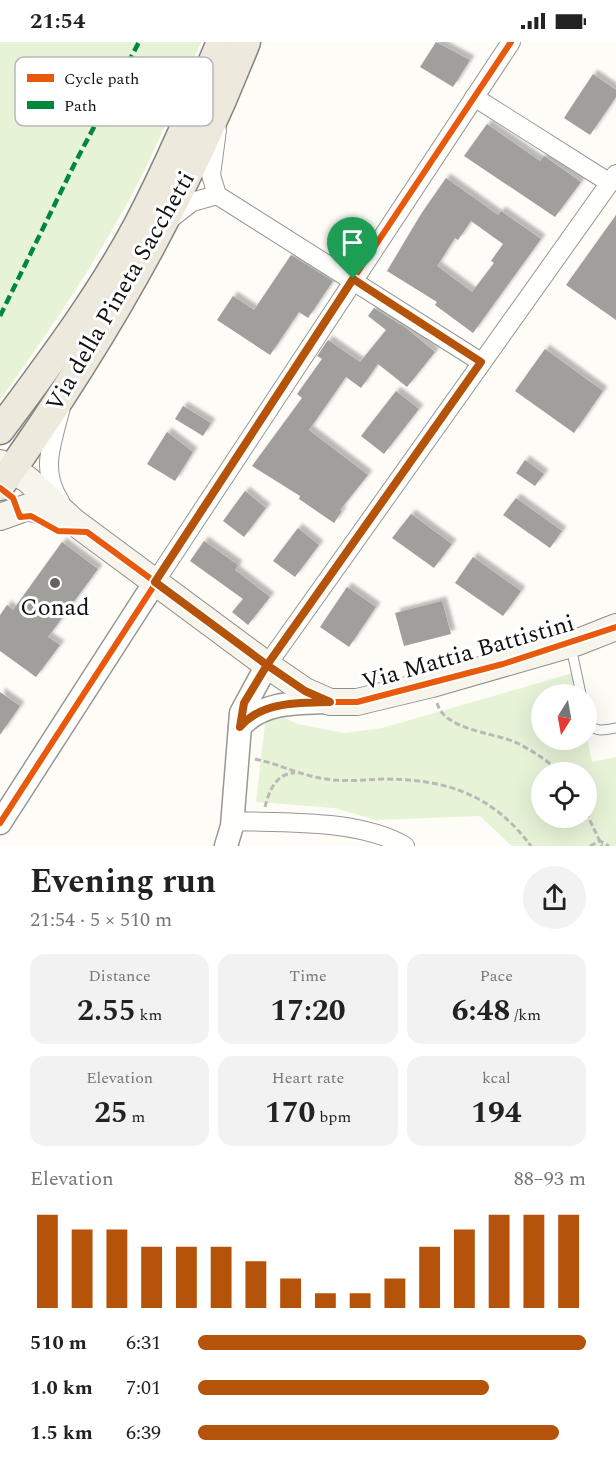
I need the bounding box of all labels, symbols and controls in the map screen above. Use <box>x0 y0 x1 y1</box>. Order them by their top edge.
text: 21:54 <box>30 5 85 38</box>
legend <box>15 57 213 126</box>
text: Cycle path <box>64 67 139 91</box>
text: Path <box>64 94 97 118</box>
street label: Via della Pineta Sacchetti <box>37 164 205 419</box>
pin <box>327 217 378 279</box>
icon: arrive <box>336 226 369 259</box>
marker: Conad <box>48 576 62 590</box>
place label: Conad <box>20 590 90 626</box>
street label: Via Mattia Battistini <box>358 605 579 701</box>
north arrow <box>531 684 597 750</box>
map controls <box>531 684 597 828</box>
button: locate <box>531 762 597 828</box>
text: Evening run <box>30 857 216 907</box>
button: share <box>523 866 586 929</box>
text: 21:54 · 5 × 510 m <box>30 905 172 935</box>
text: Distance <box>88 964 151 988</box>
text: Time <box>289 964 327 988</box>
text: Pace <box>480 964 513 988</box>
text: 2.55 <box>77 988 136 1034</box>
text: 17:20 <box>270 988 346 1034</box>
text: 6:48 <box>452 988 510 1034</box>
text: km <box>136 1003 162 1027</box>
text: /km <box>510 1003 541 1027</box>
text: Elevation <box>86 1066 153 1090</box>
text: Heart rate <box>272 1066 344 1090</box>
text: kcal <box>482 1066 511 1090</box>
text: 25 <box>94 1090 128 1136</box>
text: 170 <box>265 1090 315 1136</box>
text: 194 <box>471 1090 522 1136</box>
text: m <box>128 1105 145 1129</box>
text: bpm <box>315 1105 351 1129</box>
text: Elevation <box>30 1164 114 1194</box>
text: 88–93 m <box>514 1164 586 1194</box>
text: 510 m <box>30 1328 87 1358</box>
text: 6:31 <box>126 1328 161 1358</box>
text: 1.0 km <box>30 1373 93 1403</box>
text: 7:01 <box>126 1373 161 1403</box>
text: 1.5 km <box>30 1418 93 1448</box>
text: 6:39 <box>126 1418 161 1448</box>

